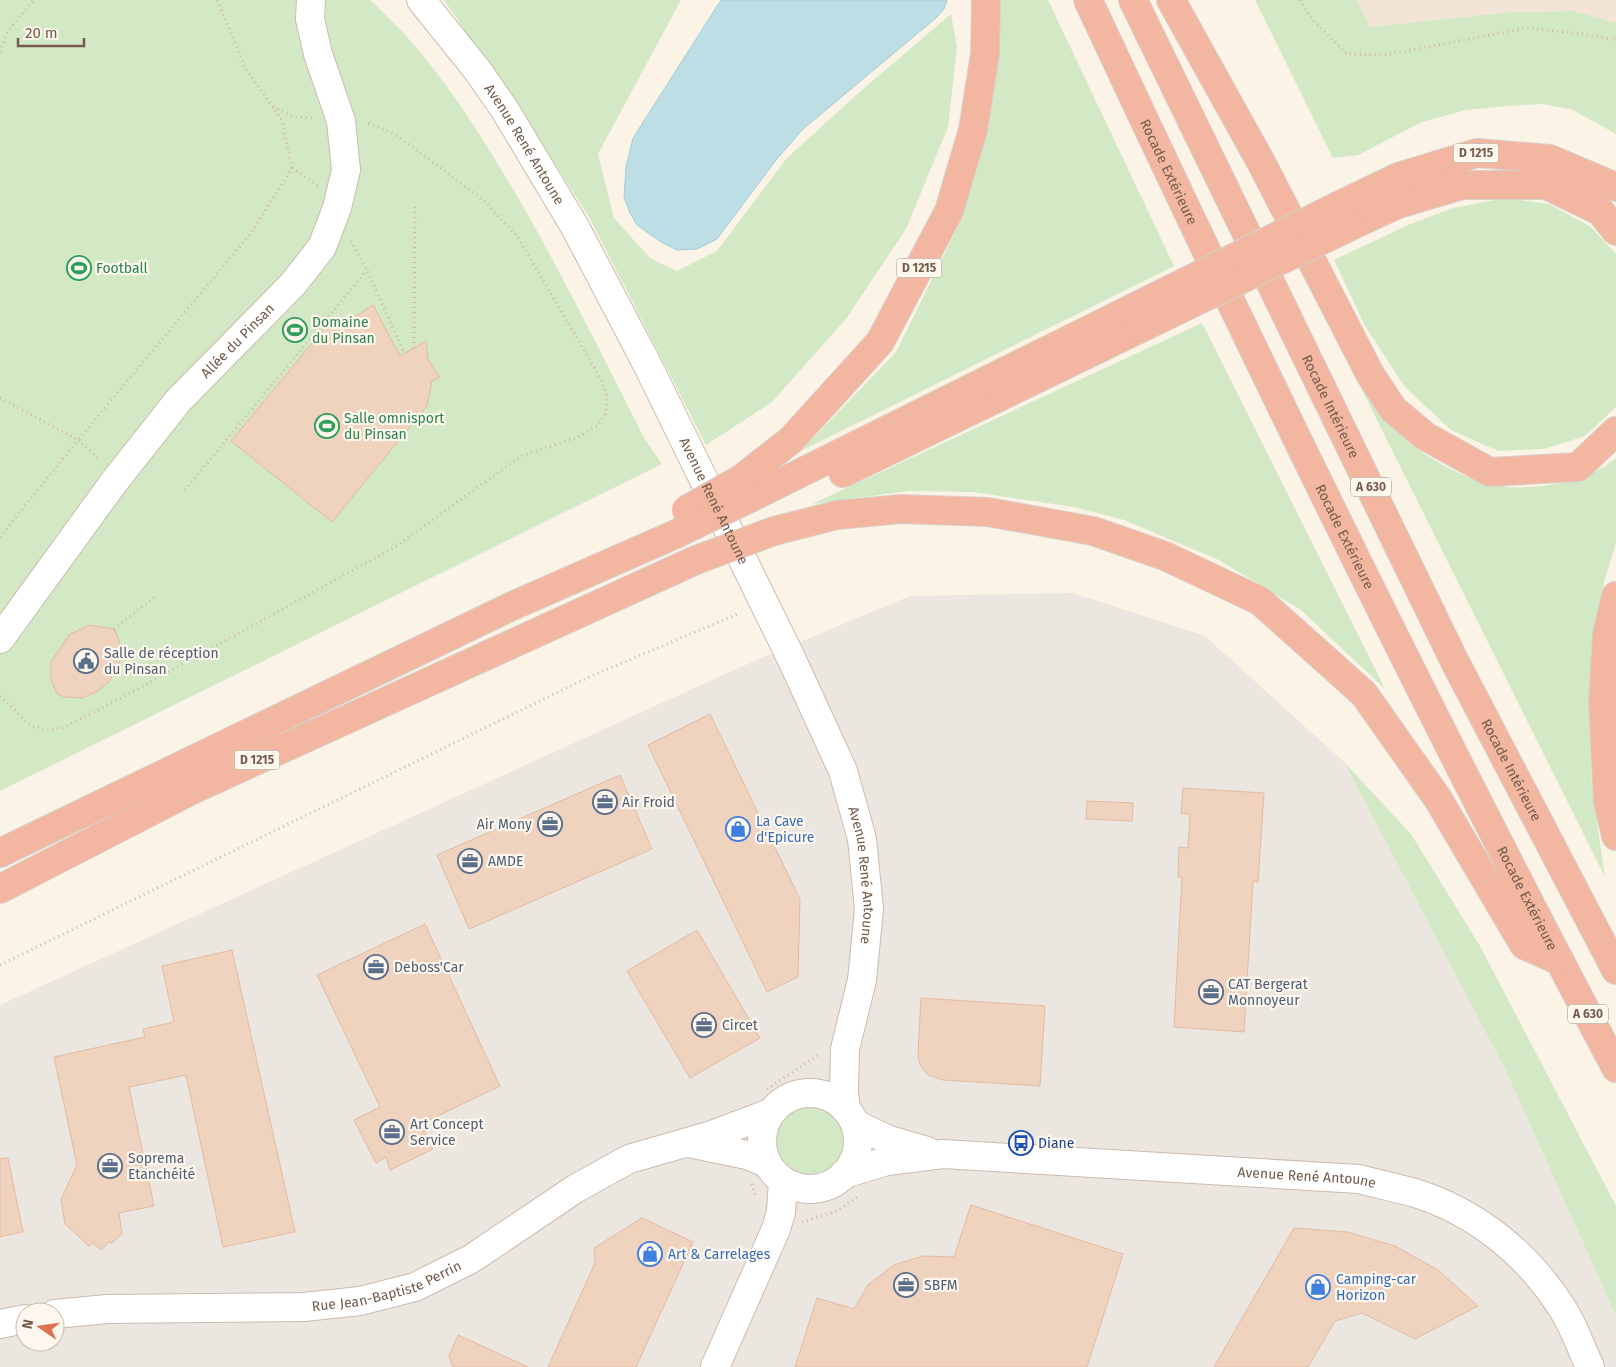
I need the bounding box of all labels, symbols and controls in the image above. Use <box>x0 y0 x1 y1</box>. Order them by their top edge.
scale bar <box>18 15 84 47</box>
text: 20 m <box>25 24 58 42</box>
street label: Avenue René Antoune <box>481 80 568 208</box>
street label: Rocade Extérieure <box>1137 116 1201 228</box>
road number: D 1215 <box>1454 144 1498 162</box>
sports icon: Football <box>66 255 92 281</box>
road number: D 1215 <box>896 258 942 278</box>
place label: Football <box>96 260 148 277</box>
street label: Allée du Pinsan <box>197 300 278 381</box>
place label: Domaine du Pinsan <box>312 314 375 347</box>
sports icon: Domaine du Pinsan <box>282 317 308 343</box>
street label: Rocade Intérieure <box>1298 352 1363 461</box>
place label: Salle omnisport du Pinsan <box>344 410 445 443</box>
sports icon: Salle omnisport du Pinsan <box>314 413 340 439</box>
street label: Avenue René Antoune <box>676 435 752 567</box>
road number: A 630 <box>1351 478 1391 497</box>
street label: Rocade Extérieure <box>1312 481 1378 592</box>
place label: Salle de réception du Pinsan <box>104 645 219 678</box>
public building icon: Salle de réception du Pinsan <box>73 648 99 674</box>
street label: Rocade Intérieure <box>1478 716 1545 824</box>
road number: D 1215 <box>234 750 280 770</box>
office icon: Air Froid <box>592 789 618 815</box>
place label: Air Froid <box>622 794 675 811</box>
street label: Avenue René Antoune <box>845 804 878 945</box>
office icon: Air Mony <box>537 811 563 837</box>
place label: La Cave d'Epicure <box>756 813 814 846</box>
place label: Air Mony <box>477 816 532 833</box>
shop icon: La Cave d'Epicure <box>725 816 751 842</box>
street label: Rocade Extérieure <box>1493 843 1561 953</box>
office icon: AMDE <box>457 848 483 874</box>
place label: AMDE <box>488 853 523 870</box>
office icon: Deboss'Car <box>363 954 389 980</box>
place label: Deboss'Car <box>394 959 464 976</box>
place label: CAT Bergerat Monnoyeur <box>1228 976 1309 1009</box>
office icon: CAT Bergerat Monnoyeur <box>1198 979 1224 1005</box>
road number: A 630 <box>1568 1004 1608 1024</box>
office icon: Circet <box>691 1012 717 1038</box>
place label: Circet <box>722 1017 759 1034</box>
place label: Art Concept Service <box>410 1116 484 1149</box>
office icon: Art Concept Service <box>379 1119 405 1145</box>
bus stop icon: Diane <box>1008 1130 1034 1156</box>
place label: Diane <box>1038 1135 1074 1152</box>
place label: Soprema Etanchéité <box>128 1150 195 1183</box>
office icon: Soprema Etanchéité <box>97 1153 123 1179</box>
street label: Avenue René Antoune <box>1237 1163 1378 1192</box>
shop icon: Art & Carrelages <box>637 1241 663 1267</box>
place label: Art & Carrelages <box>668 1246 771 1263</box>
street label: Rue Jean-Baptiste Perrin <box>311 1257 464 1315</box>
place label: Camping-car Horizon <box>1336 1271 1417 1304</box>
office icon: SBFM <box>893 1272 919 1298</box>
shop icon: Camping-car Horizon <box>1305 1274 1331 1300</box>
place label: SBFM <box>924 1277 958 1294</box>
north arrow <box>15 1302 65 1352</box>
text: N <box>18 1318 37 1331</box>

